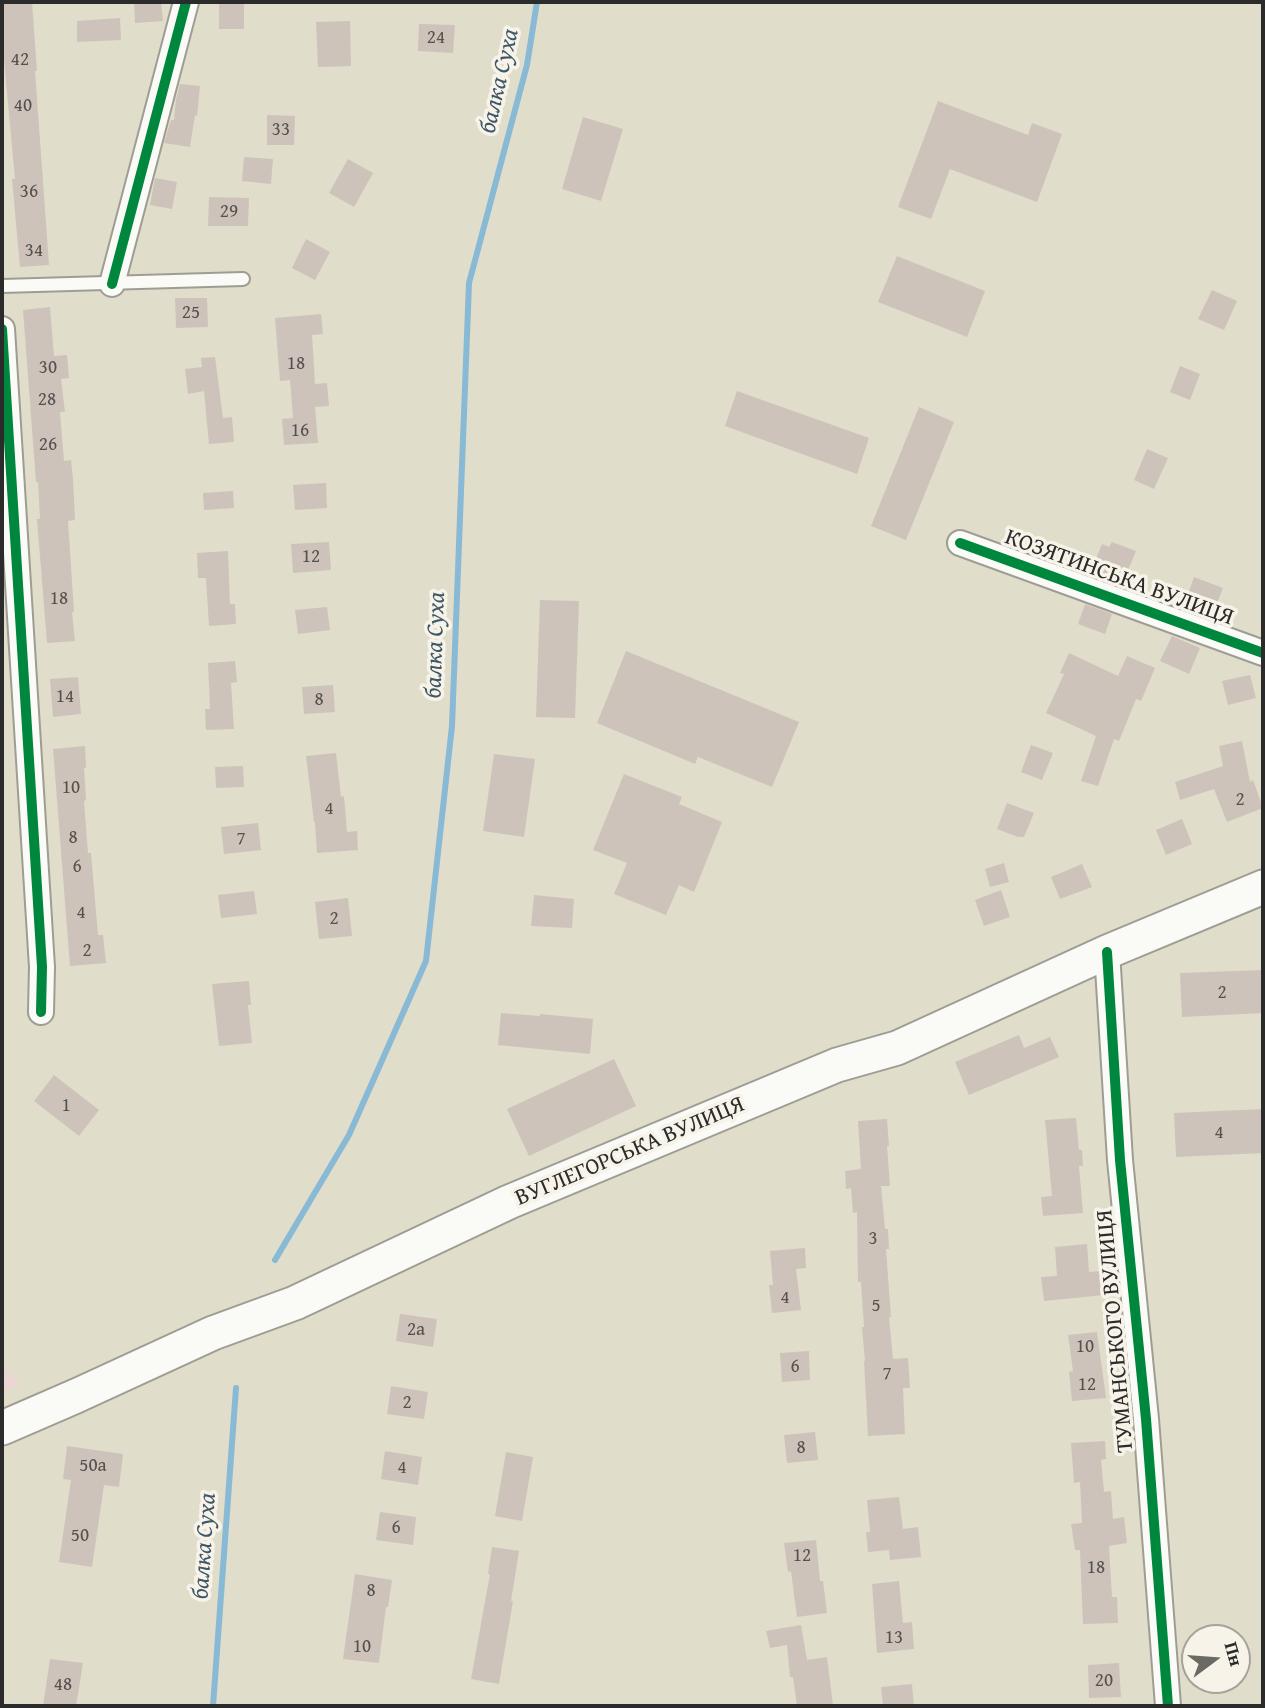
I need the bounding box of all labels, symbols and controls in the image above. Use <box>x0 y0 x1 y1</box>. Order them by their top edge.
water label: балка Суха <box>474 26 526 136</box>
house number: 24 <box>427 27 445 49</box>
house number: 42 <box>11 49 29 71</box>
house number: 40 <box>14 95 32 117</box>
house number: 33 <box>272 119 290 141</box>
house number: 36 <box>20 181 38 203</box>
house number: 29 <box>220 201 238 223</box>
house number: 34 <box>25 240 43 262</box>
house number: 25 <box>182 302 200 324</box>
house number: 18 <box>287 353 305 375</box>
house number: 30 <box>39 357 57 379</box>
house number: 28 <box>38 389 56 411</box>
house number: 16 <box>291 420 309 442</box>
house number: 26 <box>39 434 57 456</box>
street label: КОЗЯТИНСЬКА ВУЛИЦЯ <box>1001 524 1237 632</box>
house number: 12 <box>302 546 320 568</box>
house number: 18 <box>50 588 68 610</box>
water label: балка Суха <box>420 591 452 699</box>
house number: 14 <box>56 686 74 708</box>
house number: 8 <box>314 689 324 711</box>
house number: 10 <box>62 777 80 799</box>
house number: 2 <box>1235 789 1245 811</box>
house number: 4 <box>324 798 334 820</box>
house number: 8 <box>68 827 78 849</box>
house number: 7 <box>236 828 246 850</box>
house number: 6 <box>72 856 82 878</box>
house number: 4 <box>76 902 86 924</box>
house number: 2 <box>329 908 339 930</box>
house number: 2 <box>82 940 92 962</box>
house number: 2 <box>1217 982 1227 1004</box>
street label: ВУГЛЕГОРСЬКА ВУЛИЦЯ <box>511 1091 749 1213</box>
house number: 1 <box>61 1095 71 1117</box>
house number: 4 <box>1214 1122 1224 1144</box>
street label: ТУМАНСЬКОГО ВУЛИЦЯ <box>1092 1209 1140 1453</box>
house number: 3 <box>868 1228 878 1250</box>
house number: 4 <box>780 1287 790 1309</box>
house number: 5 <box>871 1295 881 1317</box>
house number: 2а <box>407 1319 425 1341</box>
house number: 10 <box>1076 1336 1094 1358</box>
house number: 6 <box>790 1356 800 1378</box>
house number: 7 <box>882 1363 892 1385</box>
house number: 12 <box>1078 1374 1096 1396</box>
house number: 2 <box>402 1392 412 1414</box>
house number: 8 <box>796 1437 806 1459</box>
house number: 50а <box>79 1455 107 1477</box>
house number: 4 <box>397 1457 407 1479</box>
water label: балка Суха <box>187 1492 223 1600</box>
house number: 6 <box>391 1517 401 1539</box>
house number: 50 <box>71 1525 89 1547</box>
house number: 12 <box>793 1545 811 1567</box>
house number: 18 <box>1087 1557 1105 1579</box>
house number: 8 <box>366 1580 376 1602</box>
north arrow <box>1181 1624 1251 1694</box>
house number: 13 <box>885 1627 903 1649</box>
house number: 10 <box>353 1636 371 1658</box>
text: Пн <box>1217 1638 1251 1669</box>
house number: 20 <box>1095 1670 1113 1692</box>
house number: 48 <box>54 1674 72 1696</box>

